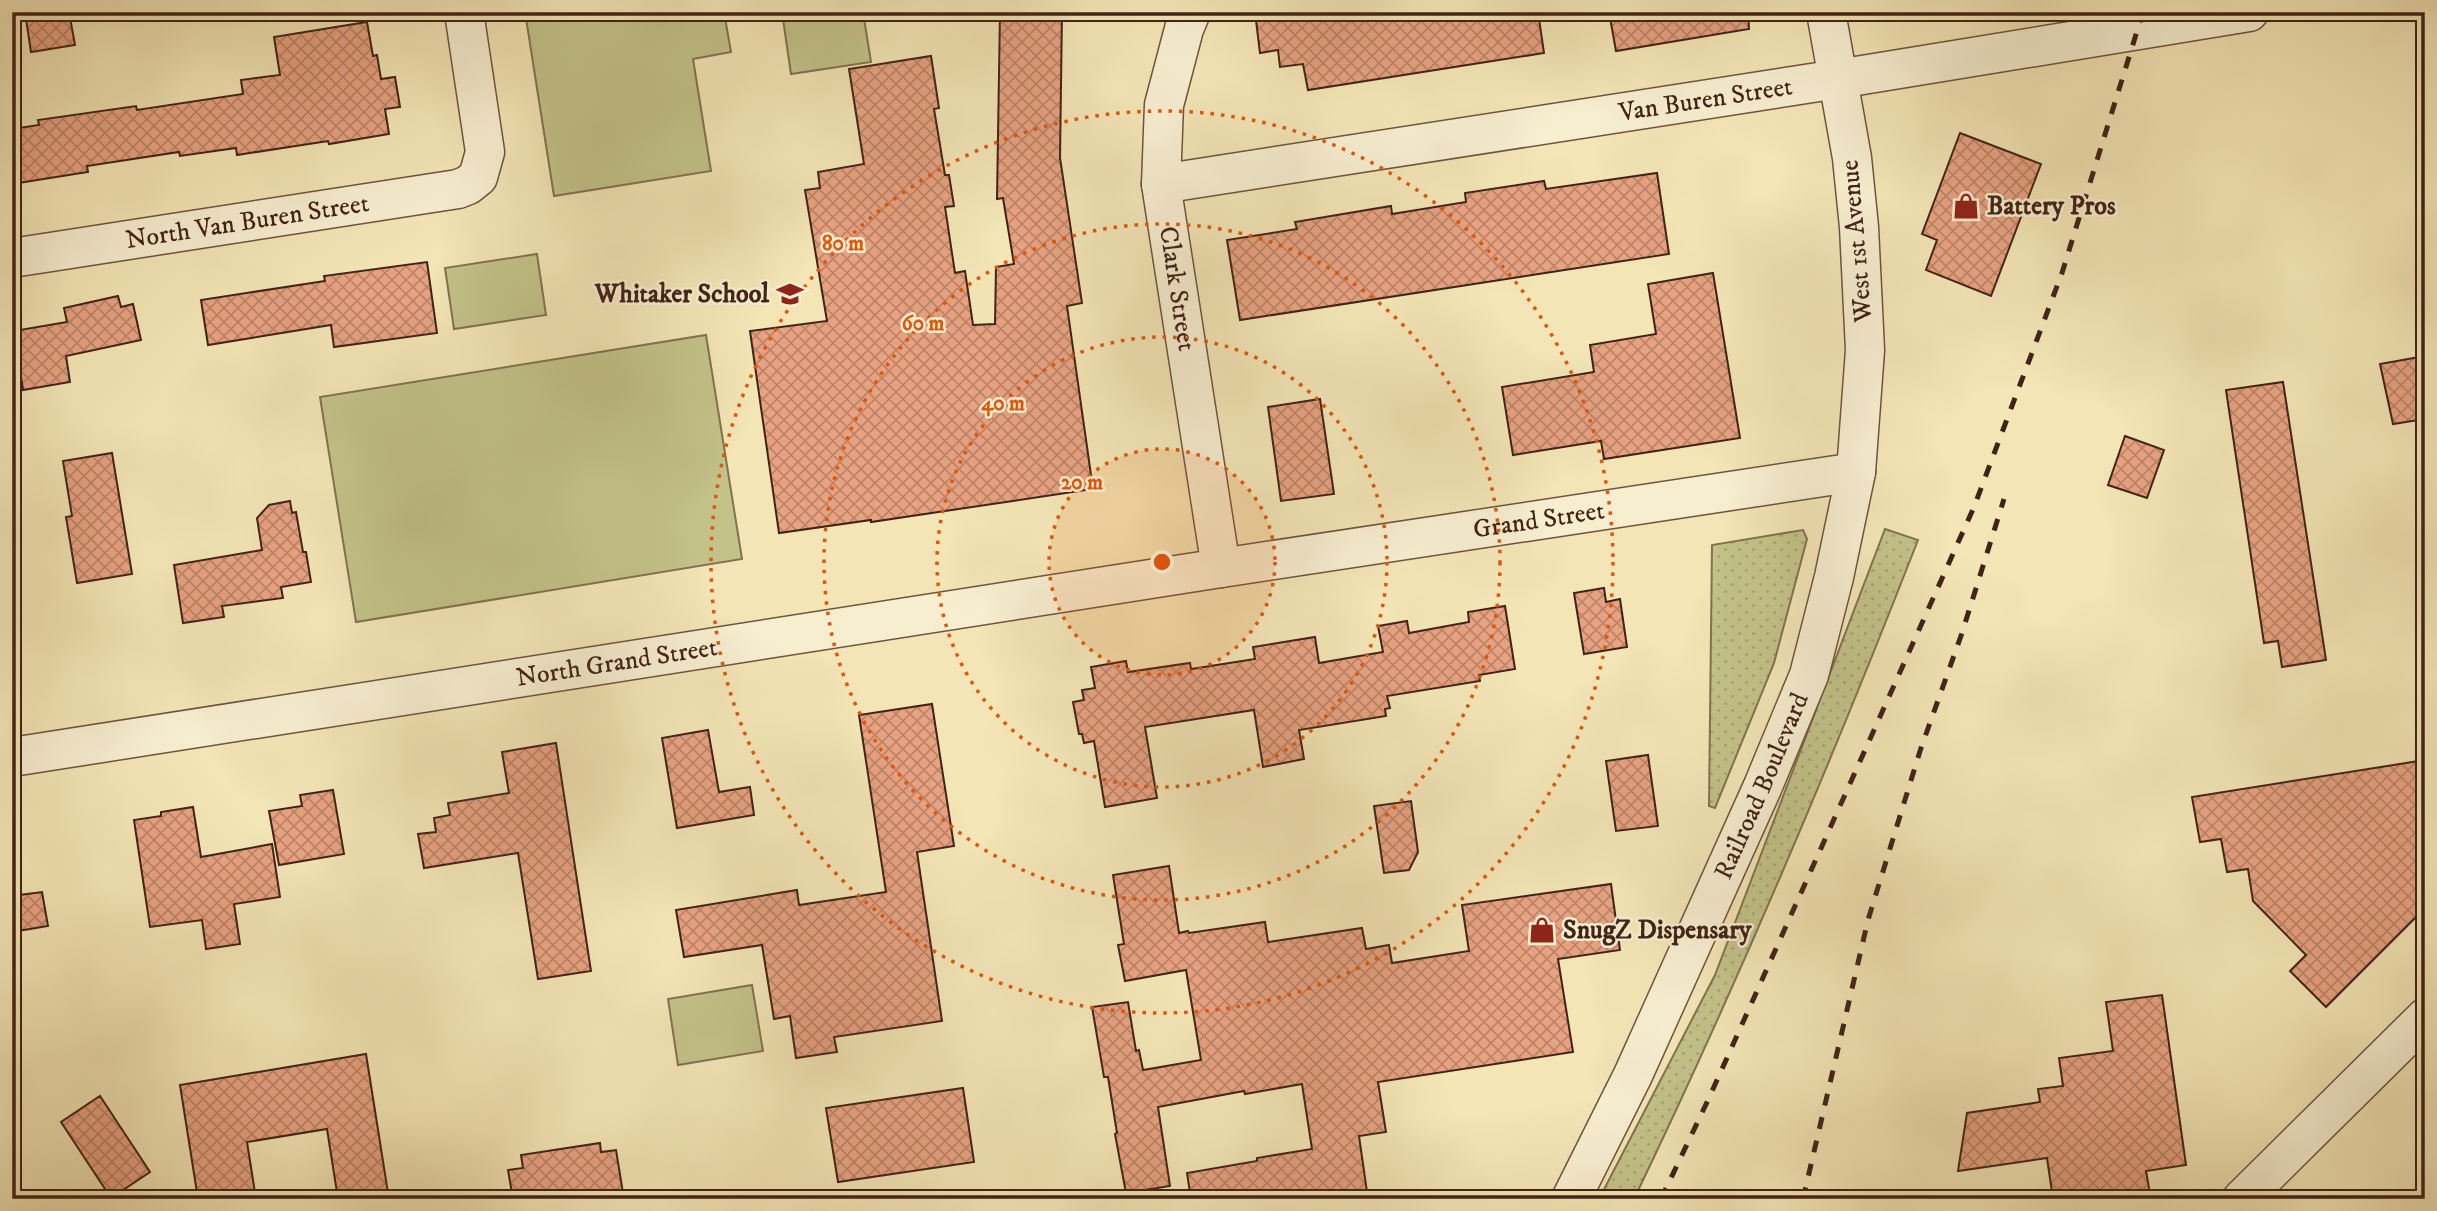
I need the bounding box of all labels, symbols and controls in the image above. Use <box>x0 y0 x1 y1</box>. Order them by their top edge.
street label: Van Buren Street <box>1615 70 1795 129</box>
street label: West 1st Avenue <box>1833 158 1881 325</box>
street label: North Van Buren Street <box>123 187 371 257</box>
place label: Battery Pros <box>1987 190 2116 223</box>
shop icon: Battery Pros <box>1951 191 1981 221</box>
street label: Clark Street <box>1151 224 1203 353</box>
text: 80 m <box>822 231 864 257</box>
place label: Whitaker School <box>594 278 770 311</box>
school or university icon: Whitaker School <box>775 279 805 309</box>
text: 60 m <box>902 311 944 337</box>
text: 40 m <box>981 391 1025 417</box>
text: 20 m <box>1061 470 1103 496</box>
street label: Grand Street <box>1471 494 1607 546</box>
centre of rings <box>1150 550 1174 574</box>
street label: North Grand Street <box>514 630 720 694</box>
street label: Railroad Boulevard <box>1707 688 1816 884</box>
place label: SnugZ Dispensary <box>1563 914 1752 947</box>
shop icon: SnugZ Dispensary <box>1527 915 1557 945</box>

